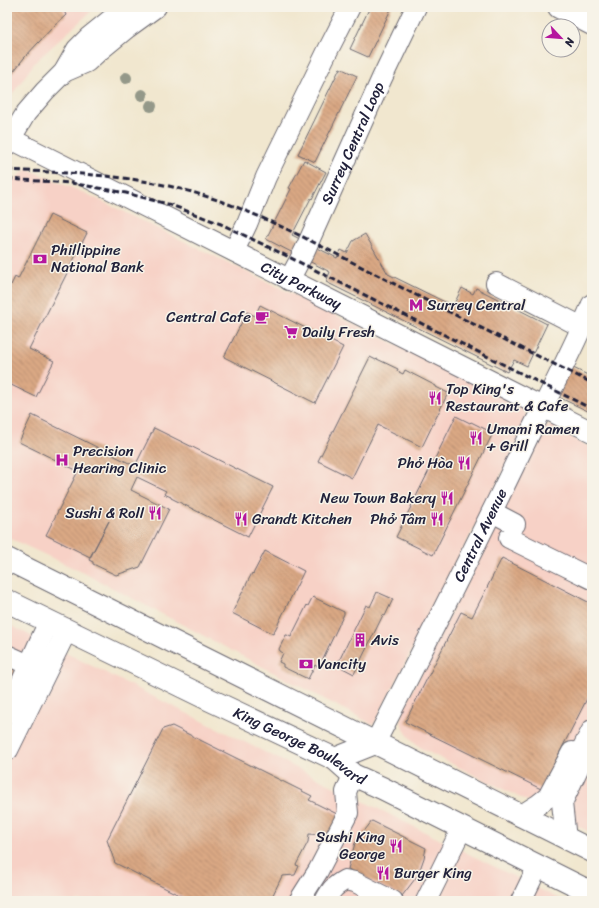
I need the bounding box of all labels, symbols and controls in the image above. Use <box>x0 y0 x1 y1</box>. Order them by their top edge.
north arrow <box>541 18 581 58</box>
text: N <box>559 34 580 50</box>
street label: Surrey Central Loop <box>314 78 392 209</box>
place label: Phillippine National Bank <box>51 237 144 280</box>
bank icon: Phillippine National Bank <box>32 251 48 267</box>
street label: City Parkway <box>256 254 347 317</box>
place label: Surrey Central <box>427 292 526 318</box>
metro station icon: Surrey Central <box>408 297 424 313</box>
place label: Central Cafe <box>166 304 251 330</box>
cafe icon: Central Cafe <box>254 309 270 325</box>
place label: Daily Fresh <box>302 319 375 345</box>
supermarket icon: Daily Fresh <box>283 324 299 340</box>
place label: Top King's Restaurant & Cafe <box>446 376 569 419</box>
restaurant icon: Top King's Restaurant & Cafe <box>427 390 443 406</box>
place label: Umami Ramen + Grill <box>486 416 580 459</box>
restaurant icon: Umami Ramen + Grill <box>468 430 484 446</box>
place label: Precision Hearing Clinic <box>73 438 167 481</box>
place label: Phở Hòa <box>398 450 453 476</box>
hospital icon: Precision Hearing Clinic <box>54 452 70 468</box>
restaurant icon: Phở Hòa <box>456 455 472 471</box>
street label: Central Avenue <box>446 484 515 586</box>
place label: New Town Bakery <box>320 485 436 511</box>
restaurant icon: New Town Bakery <box>439 490 455 506</box>
place label: Sushi & Roll <box>65 500 145 526</box>
restaurant icon: Sushi & Roll <box>147 505 163 521</box>
place label: Grandt Kitchen <box>252 506 352 532</box>
place label: Phở Tâm <box>370 506 426 532</box>
restaurant icon: Grandt Kitchen <box>233 511 249 527</box>
restaurant icon: Phở Tâm <box>429 511 445 527</box>
place label: Avis <box>370 627 399 653</box>
building icon: Avis <box>352 632 368 648</box>
place label: Vancity <box>317 651 366 677</box>
bank icon: Vancity <box>298 656 314 672</box>
street label: King George Boulevard <box>229 700 371 793</box>
place label: Sushi King George <box>316 824 385 867</box>
restaurant icon: Sushi King George <box>388 838 404 854</box>
place label: Burger King <box>394 860 472 886</box>
restaurant icon: Burger King <box>375 865 391 881</box>

